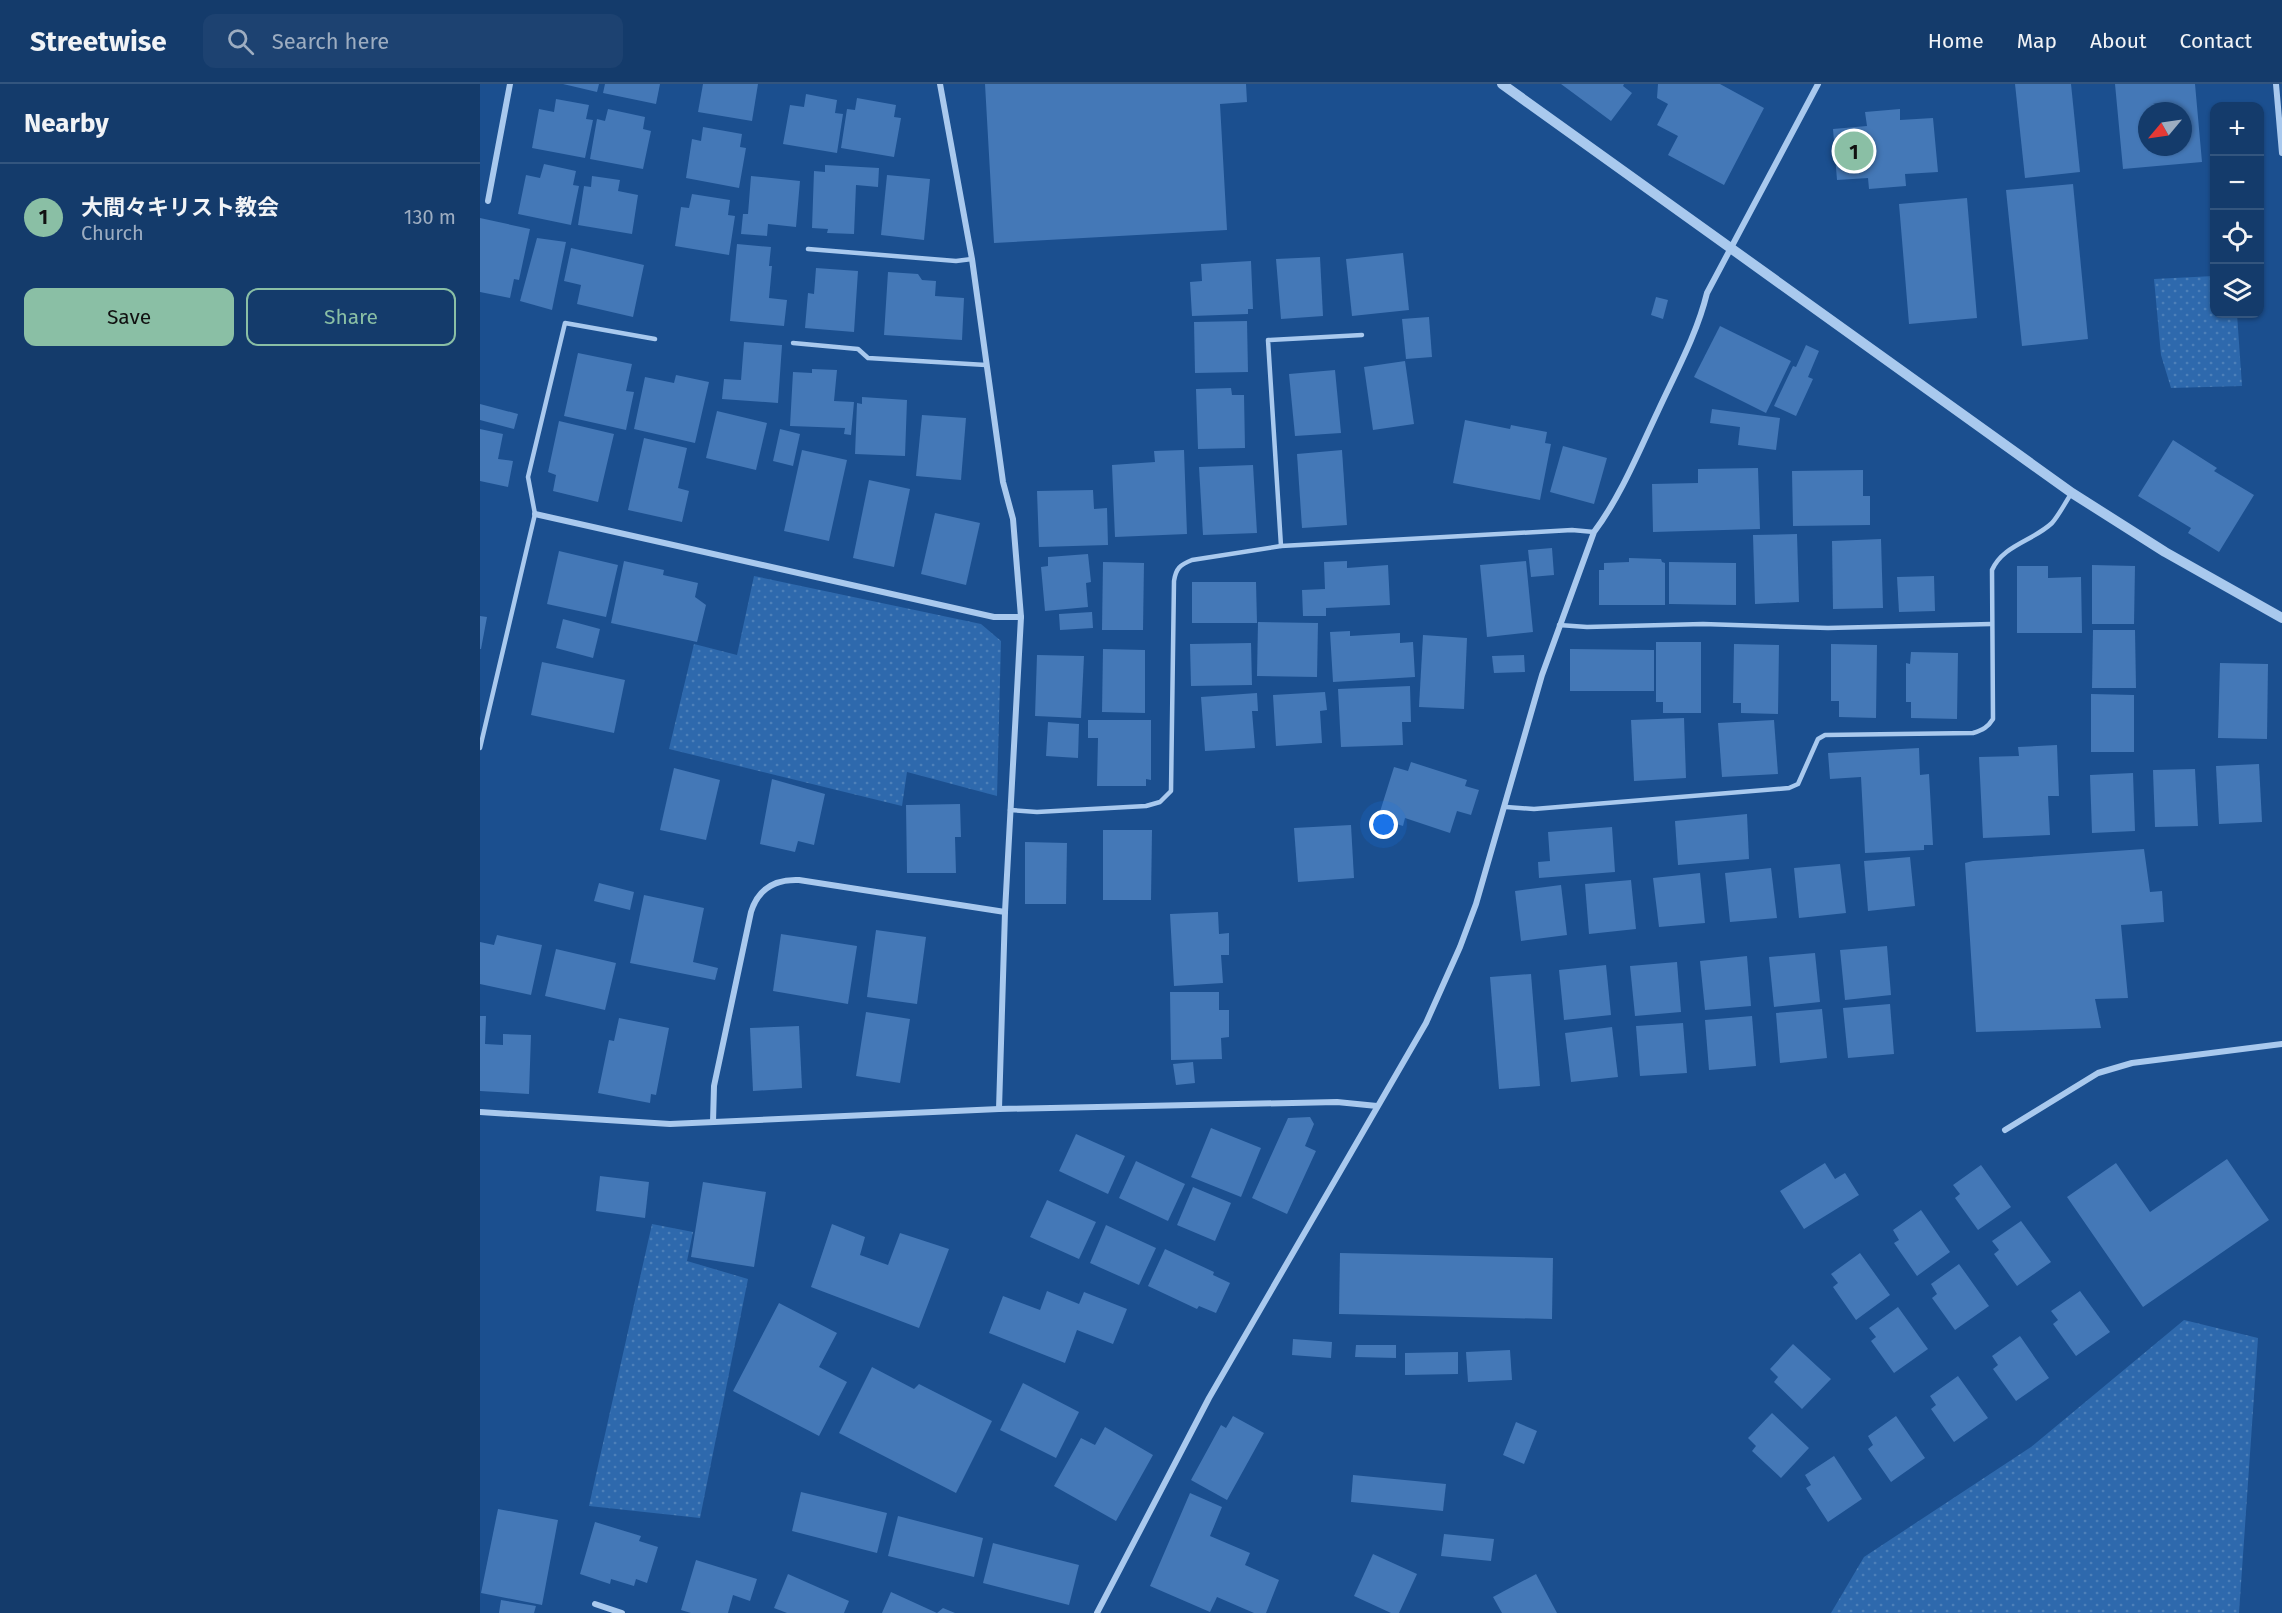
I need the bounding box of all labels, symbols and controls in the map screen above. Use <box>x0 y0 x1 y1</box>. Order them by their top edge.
search box <box>203 14 623 68</box>
text: Streetwise <box>30 25 167 58</box>
icon: search <box>224 25 257 58</box>
text: Search here <box>272 28 389 55</box>
text: Home <box>1928 28 1984 54</box>
text: Map <box>2017 28 2057 54</box>
text: About <box>2090 28 2147 54</box>
text: Contact <box>2180 28 2252 54</box>
north arrow <box>2138 102 2192 156</box>
map controls <box>2210 102 2264 318</box>
button: + <box>2210 102 2264 156</box>
text: Nearby <box>24 108 109 139</box>
pin: 1 <box>1834 128 1874 174</box>
button: − <box>2210 156 2264 210</box>
text: 大間々キリスト教会 <box>81 194 279 221</box>
text: 1 <box>39 205 48 229</box>
text: 130 m <box>404 205 456 229</box>
button: locate <box>2210 210 2264 264</box>
text: Church <box>81 221 144 245</box>
button: layers <box>2210 264 2264 318</box>
button: Save <box>24 288 234 346</box>
button: Share <box>246 288 456 346</box>
your location <box>1369 810 1398 839</box>

